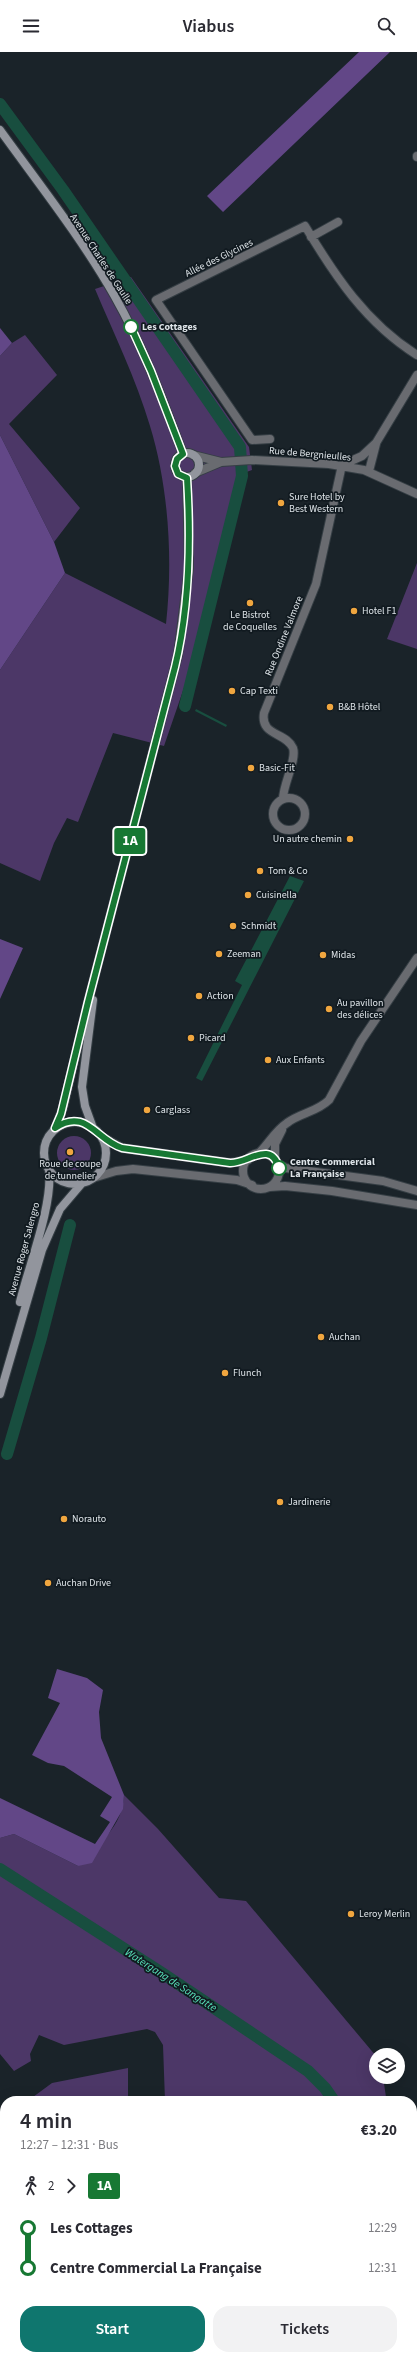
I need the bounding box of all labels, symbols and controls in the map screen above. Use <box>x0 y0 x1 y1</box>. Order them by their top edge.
text: Viabus <box>183 14 234 39</box>
icon: menu <box>20 15 42 37</box>
icon: search <box>375 15 397 37</box>
street label: Avenue Charles de Gaulle <box>66 211 136 307</box>
street label: Allée des Glycines <box>183 235 255 281</box>
marker: Les Cottages <box>123 319 139 335</box>
place label: Les Cottages <box>142 320 198 334</box>
street label: Rue de Bergnieulles <box>268 443 352 465</box>
place label: Sure Hotel by Best Western <box>289 490 345 516</box>
marker: Sure Hotel by Best Western <box>276 498 286 508</box>
street label: Rue Ondine Valmore <box>262 594 306 678</box>
marker: Le Bistrot de Coquelles <box>245 598 255 608</box>
place label: Hotel F1 <box>362 604 396 618</box>
marker: Hotel F1 <box>349 606 359 616</box>
place label: Le Bistrot de Coquelles <box>223 608 277 634</box>
place label: Cap Texti <box>240 684 278 698</box>
marker: Cap Texti <box>227 686 237 696</box>
place label: B&B Hôtel <box>338 700 381 714</box>
marker: B&B Hôtel <box>325 702 335 712</box>
place label: Basic-Fit <box>259 761 295 775</box>
marker: Basic-Fit <box>246 763 256 773</box>
line badge: 1A <box>112 828 148 854</box>
text: 1A <box>122 831 138 851</box>
place label: Un autre chemin <box>273 832 342 846</box>
marker: Un autre chemin <box>345 834 355 844</box>
place label: Tom & Co <box>268 864 308 878</box>
marker: Tom & Co <box>255 866 265 876</box>
place label: Cuisinella <box>256 888 297 902</box>
marker: Cuisinella <box>243 890 253 900</box>
place label: Schmidt <box>241 919 277 933</box>
marker: Schmidt <box>228 921 238 931</box>
place label: Zeeman <box>227 947 261 961</box>
place label: Midas <box>331 948 356 962</box>
marker: Zeeman <box>214 949 224 959</box>
marker: Midas <box>318 950 328 960</box>
place label: Action <box>207 989 234 1003</box>
marker: Action <box>194 991 204 1001</box>
place label: Au pavillon des délices <box>337 996 383 1022</box>
marker: Au pavillon des délices <box>324 1004 334 1014</box>
place label: Picard <box>199 1031 226 1045</box>
marker: Picard <box>186 1033 196 1043</box>
place label: Aux Enfants <box>276 1053 325 1067</box>
marker: Aux Enfants <box>263 1055 273 1065</box>
place label: Carglass <box>155 1103 190 1117</box>
marker: Carglass <box>142 1105 152 1115</box>
marker: Roue de coupe de tunnelier <box>65 1147 75 1157</box>
place label: Centre Commercial La Française <box>290 1155 375 1181</box>
place label: Roue de coupe de tunnelier <box>39 1157 101 1183</box>
marker: Centre Commercial La Française <box>271 1160 287 1176</box>
street label: Avenue Roger Salengro <box>5 1201 43 1297</box>
place label: Auchan <box>329 1330 360 1344</box>
marker: Auchan <box>316 1332 326 1342</box>
place label: Flunch <box>233 1366 261 1380</box>
marker: Flunch <box>220 1368 230 1378</box>
place label: Jardinerie <box>288 1495 331 1509</box>
marker: Jardinerie <box>275 1497 285 1507</box>
place label: Norauto <box>72 1512 106 1526</box>
marker: Norauto <box>59 1514 69 1524</box>
place label: Auchan Drive <box>56 1576 111 1590</box>
marker: Auchan Drive <box>43 1578 53 1588</box>
place label: Leroy Merlin <box>359 1907 410 1921</box>
marker: Leroy Merlin <box>346 1909 356 1919</box>
water label: Watergang de Sangatte <box>122 1945 220 2015</box>
map controls <box>369 2048 405 2084</box>
button: layers <box>369 2048 405 2084</box>
text: 4 min <box>20 2105 72 2137</box>
text: €3.20 <box>361 2120 397 2141</box>
text: 12:27 – 12:31 · Bus <box>20 2136 118 2154</box>
icon: walk <box>20 2175 42 2197</box>
icon: forward <box>60 2175 82 2197</box>
text: 1A <box>96 2176 112 2196</box>
text: 2 <box>48 2177 54 2195</box>
text: Les Cottages <box>50 2218 133 2239</box>
text: 12:29 <box>368 2219 397 2237</box>
text: Centre Commercial La Française <box>50 2258 262 2279</box>
text: 12:31 <box>368 2259 397 2277</box>
button: Start <box>20 2306 205 2352</box>
button: Tickets <box>213 2306 397 2352</box>

